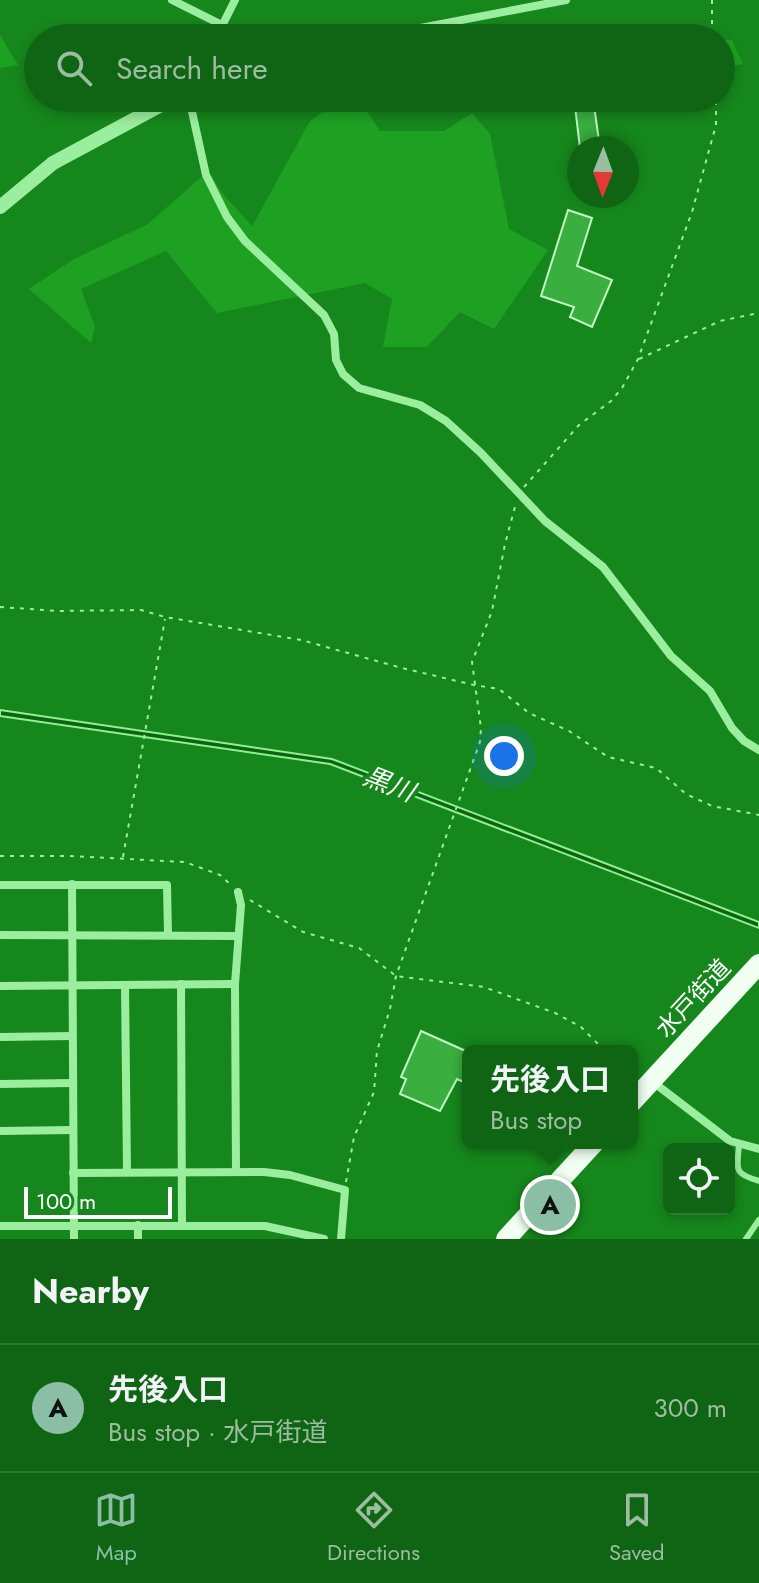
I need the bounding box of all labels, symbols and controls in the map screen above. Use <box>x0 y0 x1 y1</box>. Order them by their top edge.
search box <box>24 24 735 112</box>
icon: search <box>52 46 96 90</box>
text: Search here <box>116 47 268 90</box>
north arrow <box>567 136 639 208</box>
your location <box>484 736 524 776</box>
water label: 黒川 <box>358 757 423 812</box>
street label: 水戸街道 <box>647 951 739 1045</box>
popup <box>462 1045 638 1149</box>
text: 先後入口 <box>490 1058 610 1101</box>
text: Bus stop <box>490 1101 582 1139</box>
map controls <box>663 1143 735 1215</box>
button: locate <box>663 1143 735 1215</box>
pin: A <box>524 1175 576 1235</box>
scale bar <box>24 1183 172 1219</box>
text: 100 m <box>36 1185 96 1217</box>
text: Nearby <box>32 1267 149 1316</box>
text: 先後入口 <box>108 1368 228 1411</box>
text: A <box>48 1389 68 1427</box>
text: 300 m <box>654 1389 727 1427</box>
text: Bus stop · 水戸街道 <box>108 1413 328 1451</box>
tab: Map <box>94 1488 138 1568</box>
tab: Directions <box>327 1488 420 1568</box>
tab: Saved <box>609 1488 665 1568</box>

